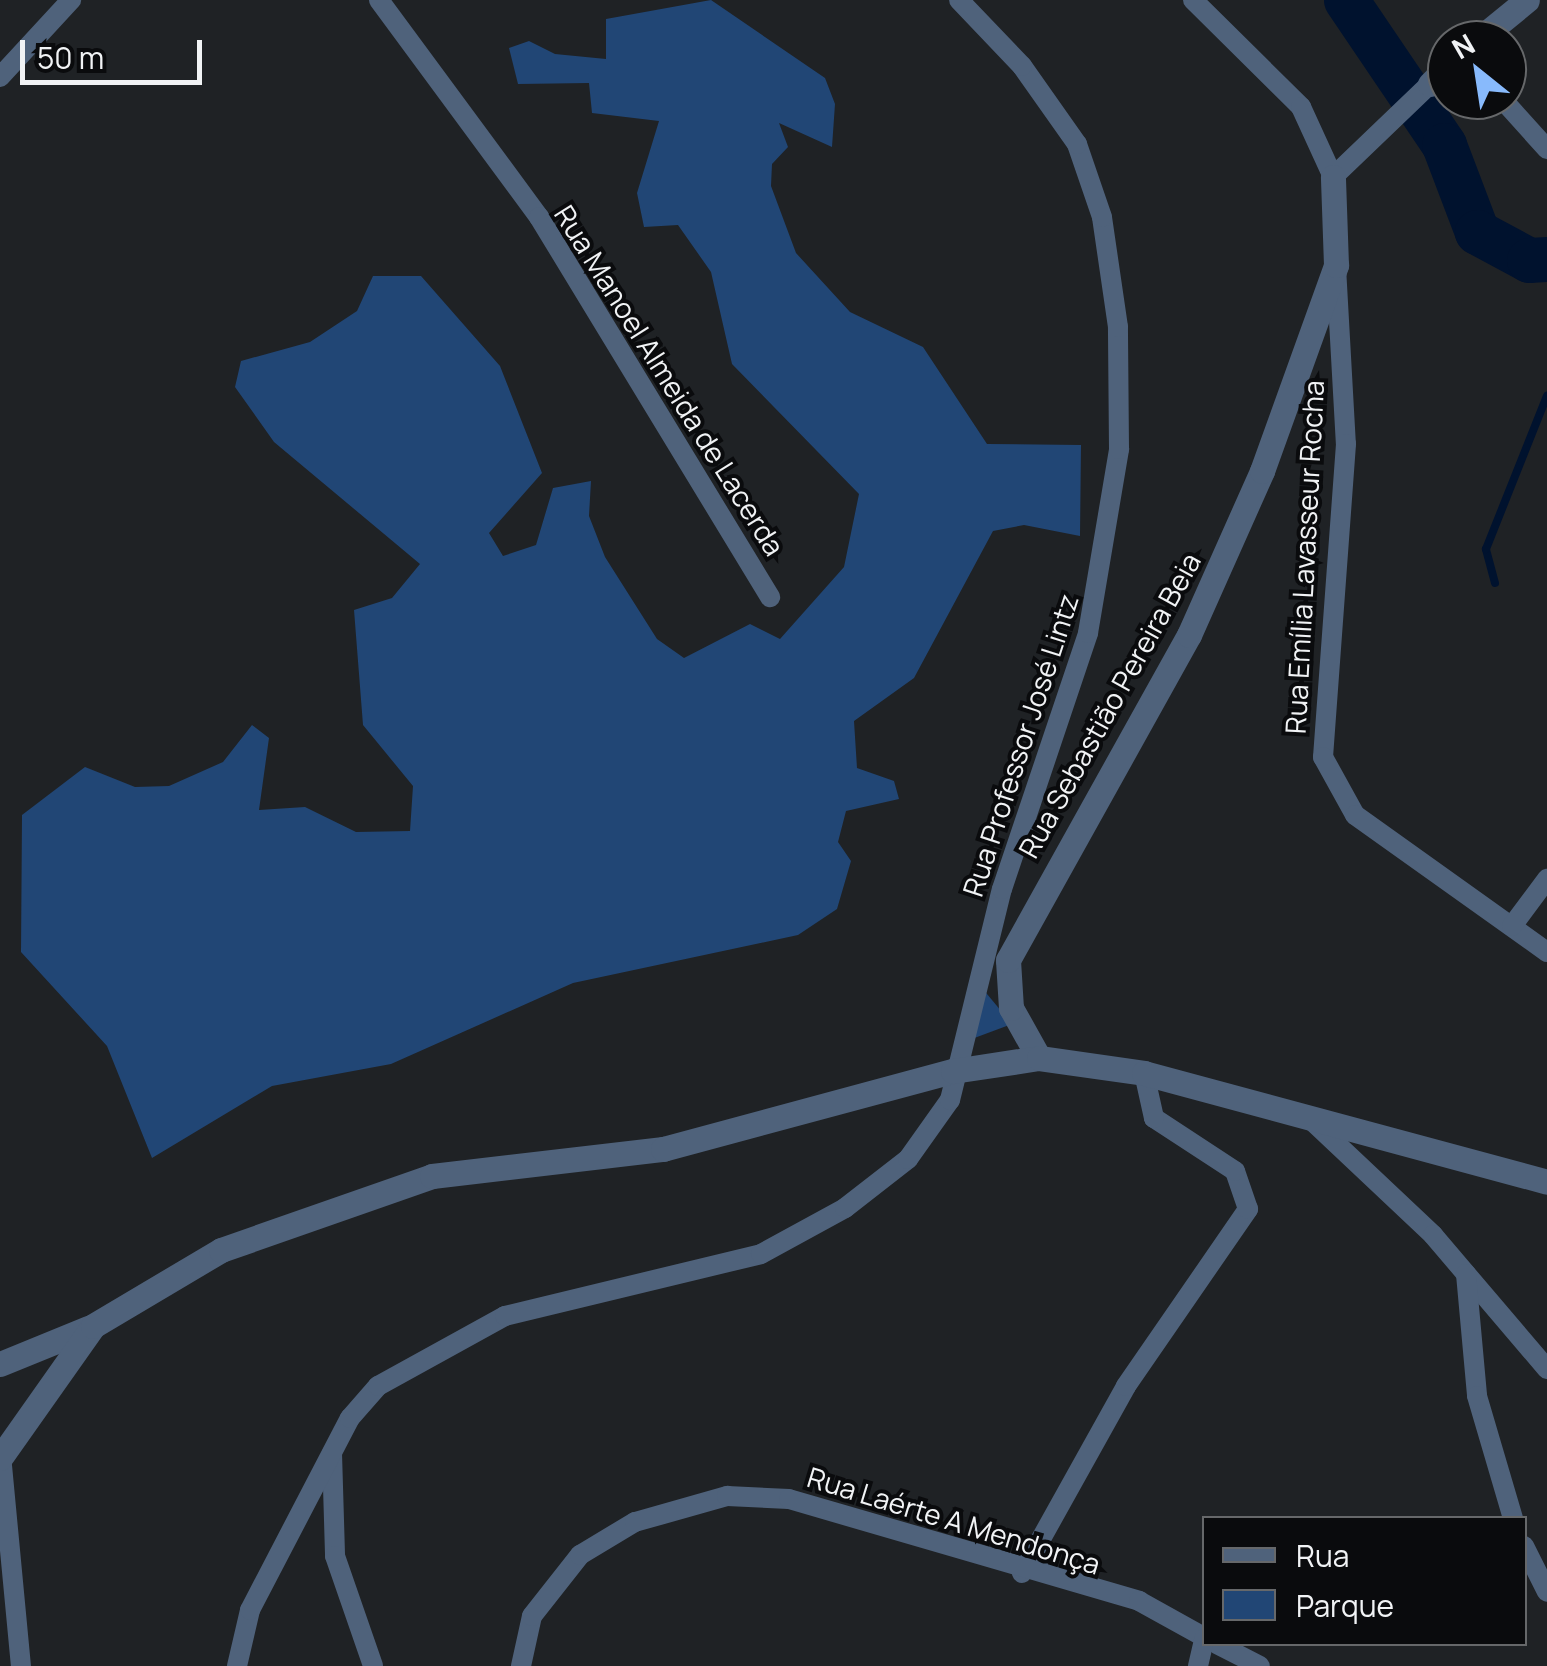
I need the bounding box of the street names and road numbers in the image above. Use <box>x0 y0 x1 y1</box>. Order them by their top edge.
street label: Rua Manoel Almeida de Lacerda <box>548 199 792 561</box>
street label: Rua Emília Lavasseur Rocha <box>1278 379 1330 735</box>
street label: Rua Sebastião Pereira Beia <box>1011 547 1207 863</box>
street label: Rua Professor José Lintz <box>955 590 1085 900</box>
street label: Rua Laérte A Mendonça <box>804 1459 1104 1581</box>

